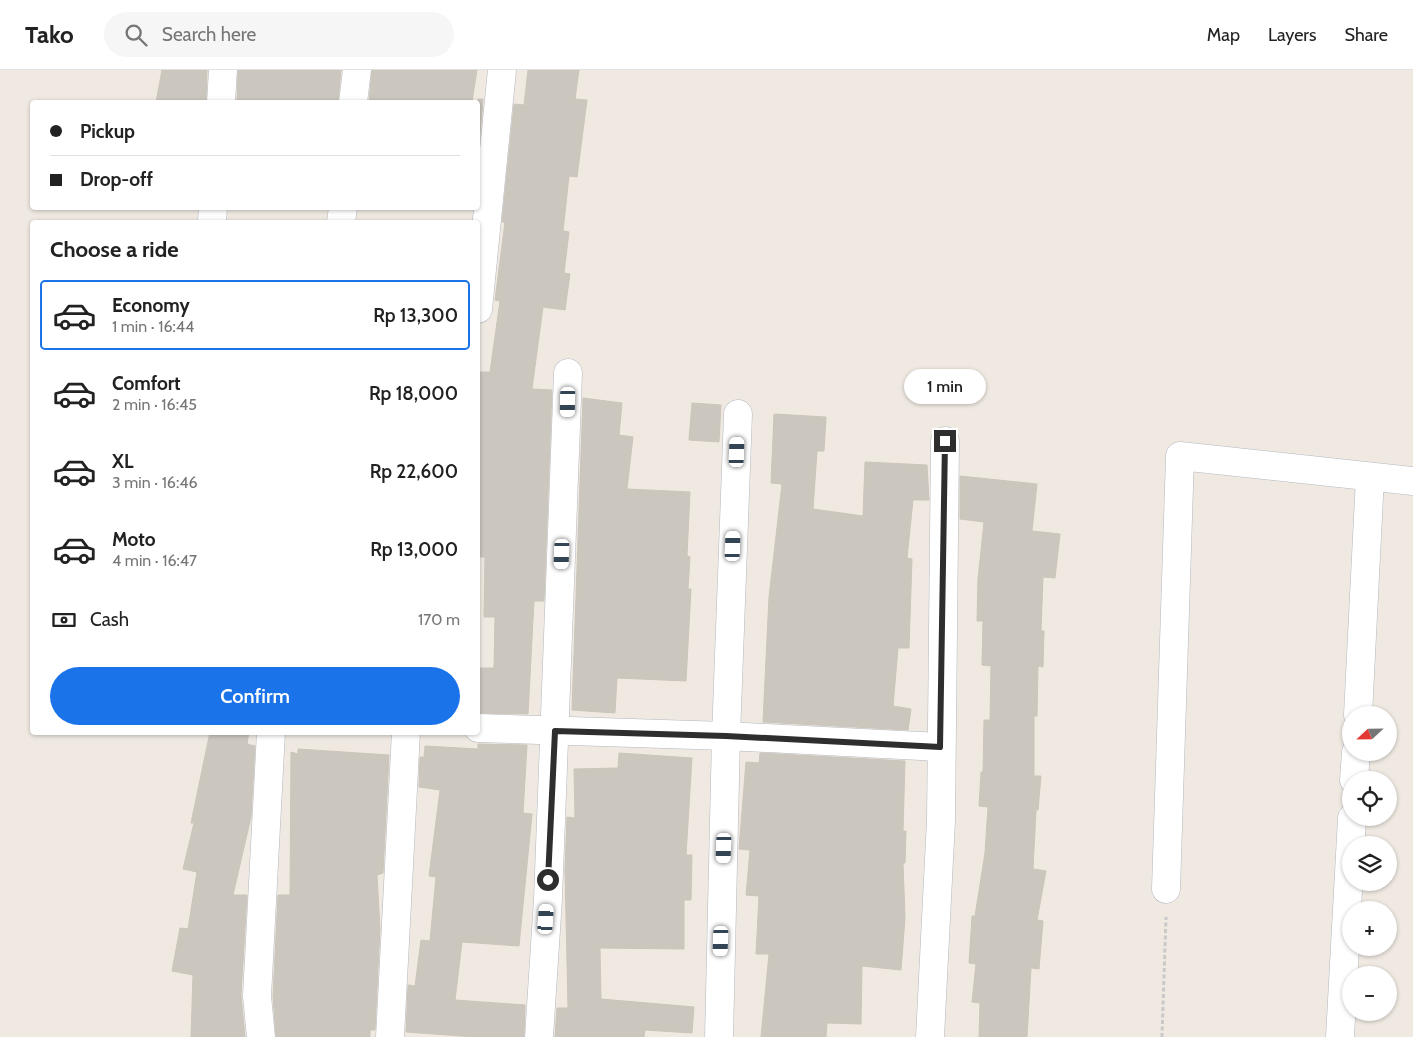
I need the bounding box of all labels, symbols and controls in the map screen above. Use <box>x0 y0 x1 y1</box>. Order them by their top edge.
search box <box>104 12 454 57</box>
text: Tako <box>25 20 74 49</box>
icon: search <box>122 21 150 49</box>
text: Search here <box>162 23 256 46</box>
text: Map <box>1207 24 1240 46</box>
text: Layers <box>1268 24 1317 46</box>
text: Share <box>1345 24 1388 46</box>
text: Pickup <box>80 120 135 143</box>
text: Drop-off <box>80 168 153 191</box>
text: Choose a ride <box>50 236 179 263</box>
icon: car <box>52 293 97 338</box>
text: Economy <box>112 294 190 317</box>
text: Rp 13,300 <box>373 304 458 327</box>
text: 1 min · 16:44 <box>112 317 194 336</box>
callout: 1 min <box>904 368 986 404</box>
icon: car <box>52 371 97 416</box>
text: Comfort <box>112 372 181 395</box>
text: 1 min <box>927 377 963 396</box>
text: Rp 18,000 <box>369 382 458 405</box>
car <box>560 387 575 417</box>
text: 2 min · 16:45 <box>112 395 197 414</box>
route end <box>934 430 956 452</box>
car <box>728 437 745 467</box>
icon: car <box>52 449 97 494</box>
text: XL <box>112 450 133 473</box>
text: Rp 22,600 <box>370 460 458 483</box>
text: 3 min · 16:46 <box>112 473 198 492</box>
icon: car <box>52 527 97 572</box>
text: Moto <box>112 528 156 551</box>
car <box>724 531 741 561</box>
text: Rp 13,000 <box>370 538 458 561</box>
car <box>553 539 570 569</box>
text: 4 min · 16:47 <box>112 551 197 570</box>
icon: cash <box>50 606 78 634</box>
text: Cash <box>90 608 129 631</box>
text: 170 m <box>418 610 460 629</box>
button: Confirm <box>50 667 460 725</box>
north arrow <box>1342 706 1398 761</box>
map controls <box>1342 706 1397 1021</box>
button: locate <box>1342 771 1397 826</box>
car <box>715 833 732 863</box>
button: layers <box>1342 836 1397 891</box>
route start <box>537 869 559 891</box>
button: + <box>1342 901 1397 956</box>
car <box>537 904 554 934</box>
car <box>712 926 729 956</box>
button: − <box>1342 966 1397 1021</box>

